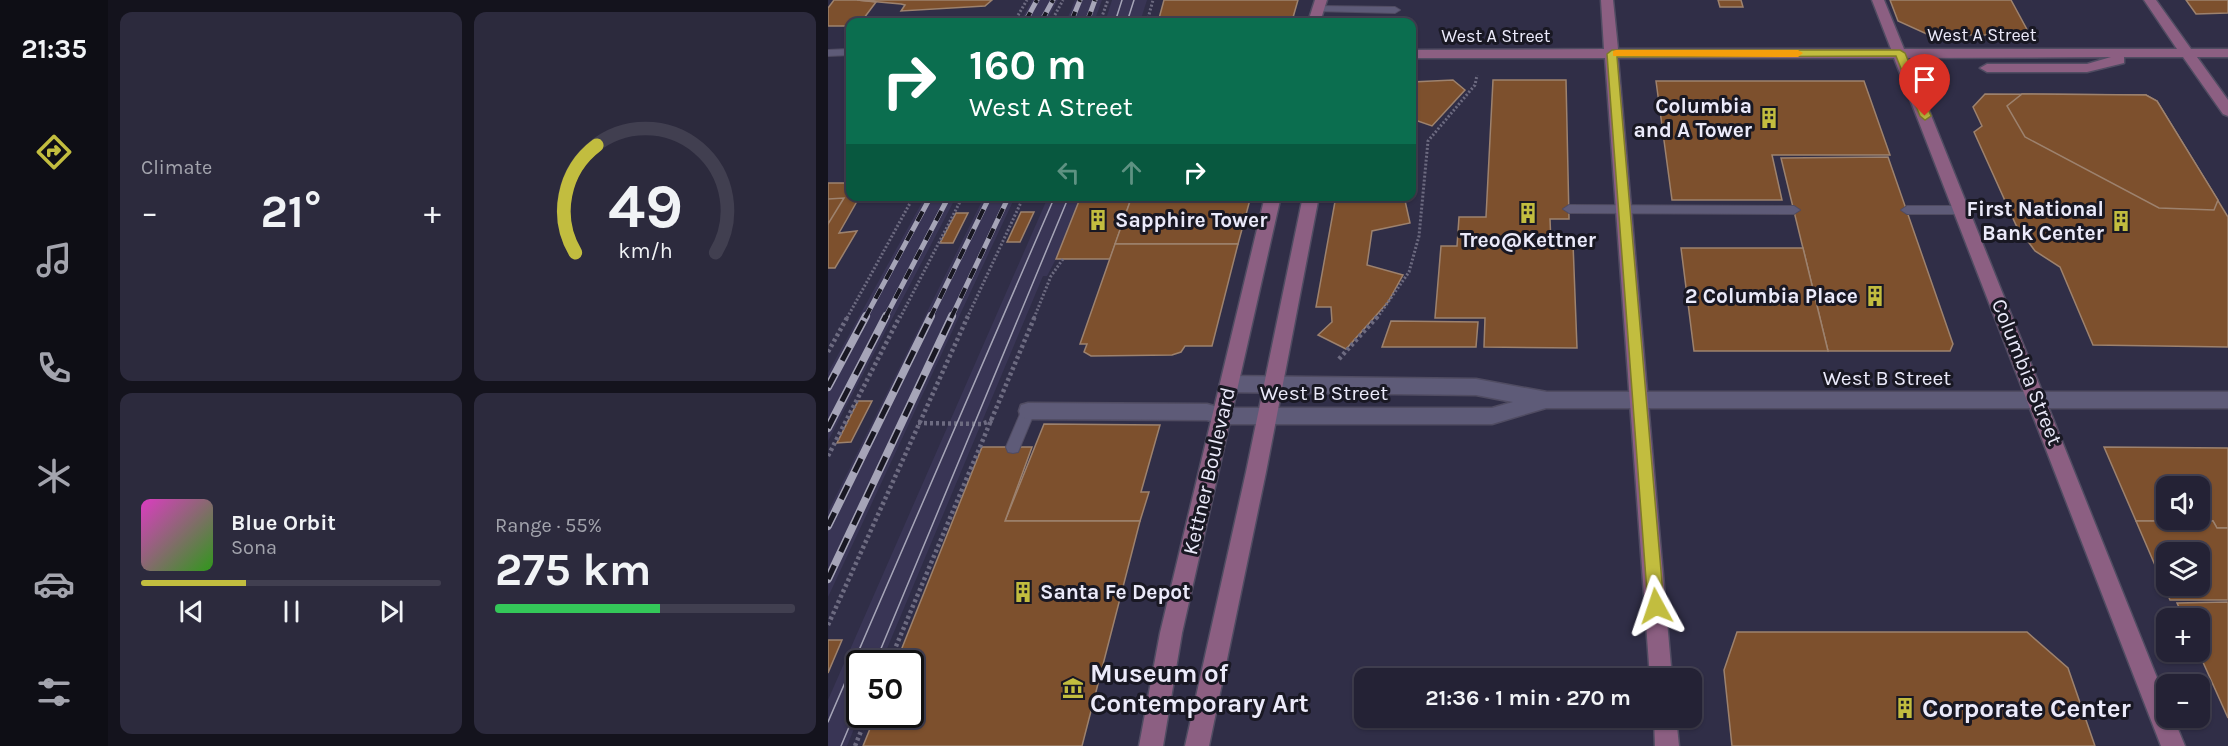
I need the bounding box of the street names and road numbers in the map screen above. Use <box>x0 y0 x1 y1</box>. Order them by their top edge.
street label: West A Street <box>1927 24 2037 46</box>
street label: West A Street <box>1441 25 1551 47</box>
street label: Columbia Street <box>1987 295 2067 449</box>
street label: West B Street <box>1823 366 1951 390</box>
street label: West B Street <box>1260 381 1388 405</box>
street label: Kettner Boulevard <box>1178 385 1240 557</box>

